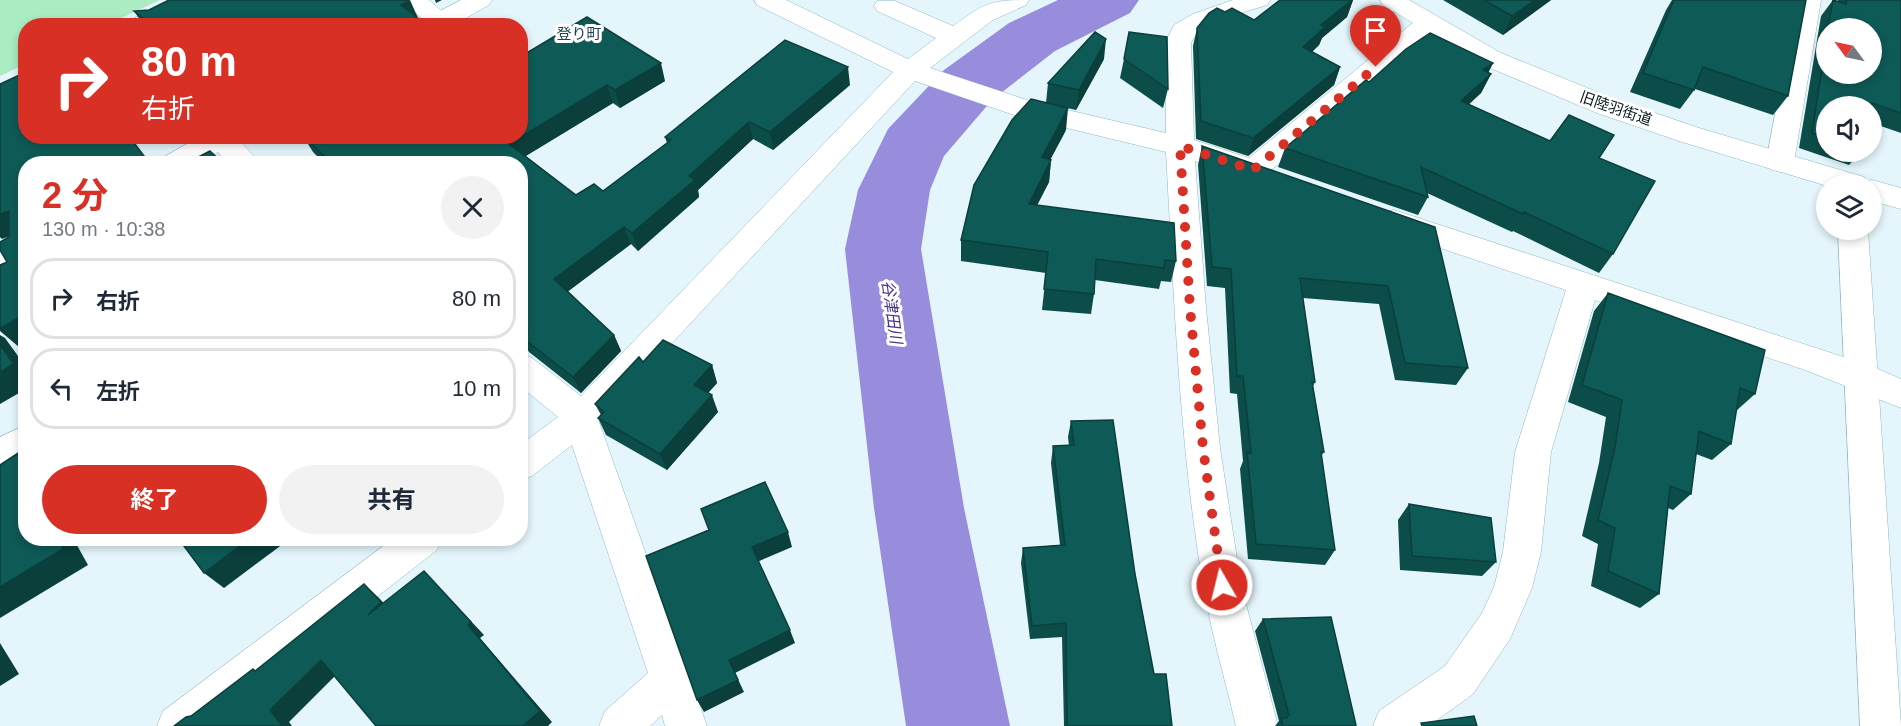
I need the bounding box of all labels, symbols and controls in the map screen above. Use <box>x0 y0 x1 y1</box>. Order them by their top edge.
pin <box>1350 5 1401 67</box>
icon: arrive <box>1359 14 1392 47</box>
north arrow <box>1816 18 1882 84</box>
map controls <box>1816 18 1882 240</box>
district label: 登り町 <box>556 25 602 42</box>
text: 80 m <box>141 38 237 85</box>
icon: right <box>42 42 120 120</box>
street label: 旧陸羽街道 <box>1578 88 1654 128</box>
text: 右折 <box>141 94 195 124</box>
button: sound <box>1816 96 1882 162</box>
button: layers <box>1816 174 1882 240</box>
text: 2 分 <box>42 175 108 216</box>
button: close <box>441 176 504 239</box>
text: 130 m · 10:38 <box>42 218 165 240</box>
water label: 谷津田川 <box>879 279 905 347</box>
icon: right <box>45 282 78 315</box>
text: 80 m <box>452 286 501 311</box>
text: 右折 <box>96 289 140 314</box>
icon: left <box>45 372 78 405</box>
text: 10 m <box>452 376 501 401</box>
text: 左折 <box>96 379 140 404</box>
button: 終了 <box>42 465 267 534</box>
button: 共有 <box>279 465 504 534</box>
position arrow <box>1190 553 1254 617</box>

